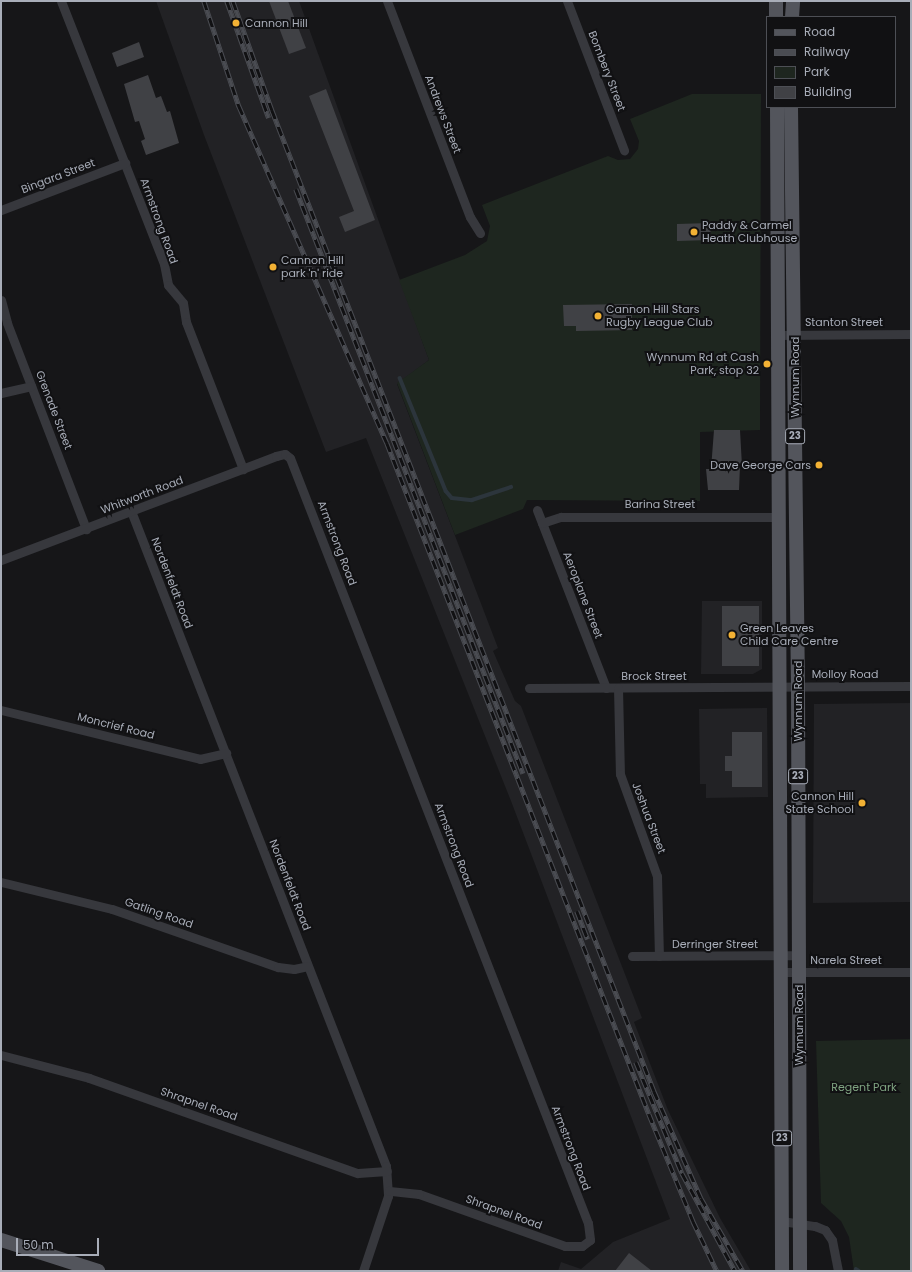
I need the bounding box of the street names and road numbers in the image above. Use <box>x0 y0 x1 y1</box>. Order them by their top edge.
street label: Bombery Street <box>586 29 628 113</box>
street label: Andrews Street <box>422 73 464 155</box>
street label: Bingara Street <box>19 156 97 196</box>
street label: Armstrong Road <box>137 177 181 265</box>
street label: Stanton Street <box>805 315 883 329</box>
street label: Wynnum Road <box>788 337 802 417</box>
street label: Grenade Street <box>33 369 75 451</box>
road number: 23 <box>785 428 805 444</box>
street label: Whitworth Road <box>99 473 185 517</box>
street label: Barina Street <box>625 497 695 511</box>
street label: Armstrong Road <box>315 499 359 587</box>
street label: Nordenfeldt Road <box>149 536 195 630</box>
street label: Aeroplane Street <box>560 550 606 640</box>
street label: Wynnum Road <box>791 661 805 741</box>
street label: Molloy Road <box>812 667 878 681</box>
street label: Brock Street <box>621 669 687 683</box>
street label: Moncrief Road <box>76 710 156 742</box>
road number: 23 <box>788 768 808 784</box>
street label: Joshua Street <box>629 780 669 856</box>
street label: Armstrong Road <box>432 801 476 889</box>
street label: Nordenfeldt Road <box>267 838 313 932</box>
street label: Gatling Road <box>123 895 195 931</box>
street label: Derringer Street <box>672 937 758 951</box>
street label: Narela Street <box>810 953 882 967</box>
street label: Wynnum Road <box>792 985 806 1065</box>
street label: Shrapnel Road <box>159 1085 239 1123</box>
street label: Armstrong Road <box>549 1104 593 1192</box>
road number: 23 <box>772 1130 792 1146</box>
street label: Shrapnel Road <box>464 1192 544 1232</box>

